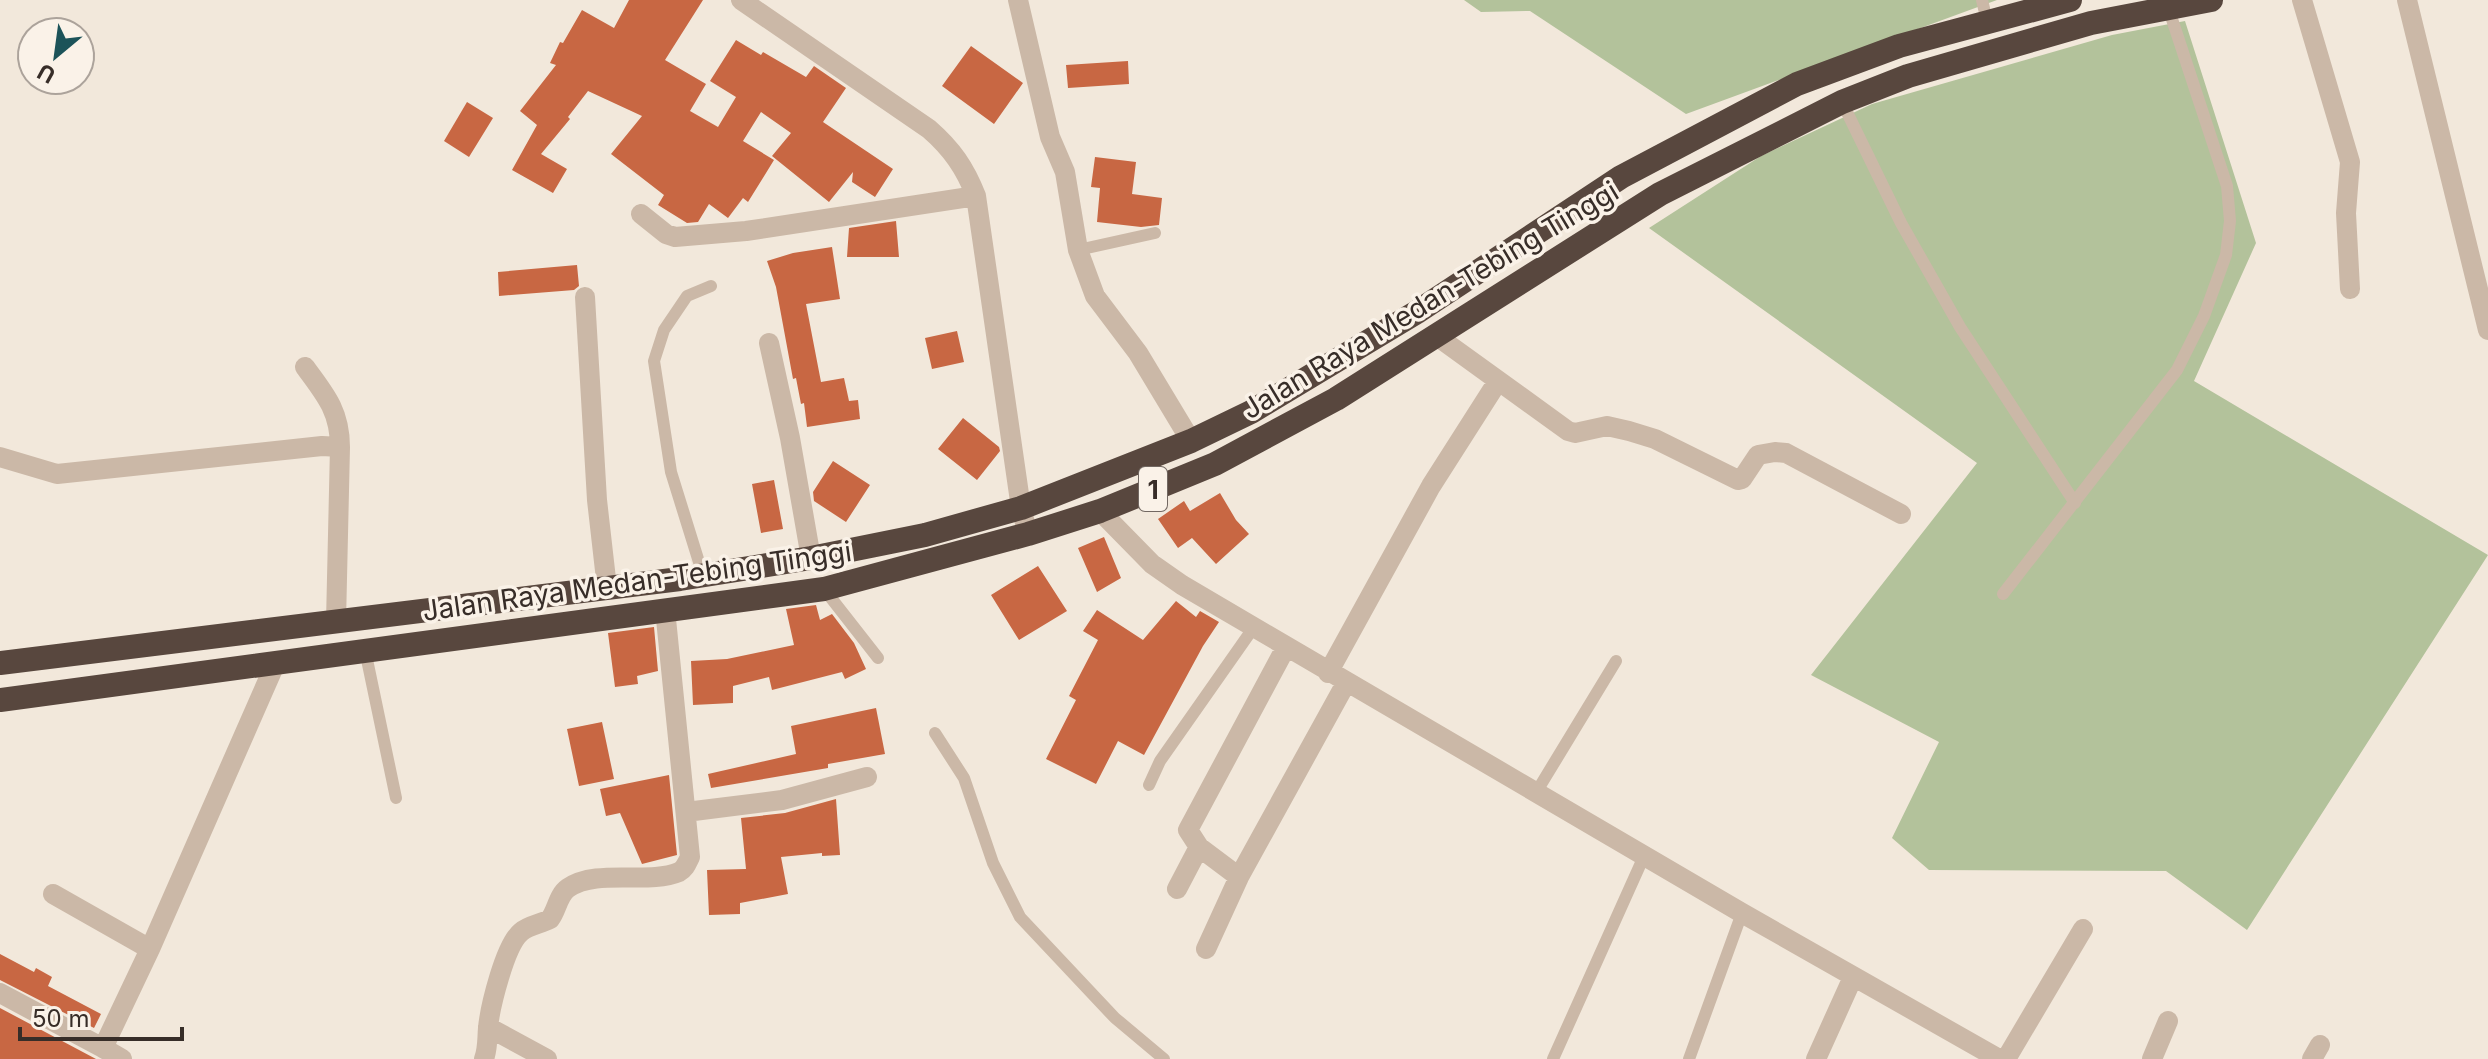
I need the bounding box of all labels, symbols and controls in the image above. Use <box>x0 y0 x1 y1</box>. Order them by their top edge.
north arrow <box>16 16 96 96</box>
text: U <box>33 58 60 89</box>
street label: Jalan Raya Medan-Tebing Tinggi <box>1236 174 1624 426</box>
road number: 1 <box>1139 467 1167 511</box>
street label: Jalan Raya Medan-Tebing Tinggi <box>420 534 854 628</box>
scale bar <box>20 991 182 1041</box>
text: 50 m <box>32 1004 90 1033</box>

